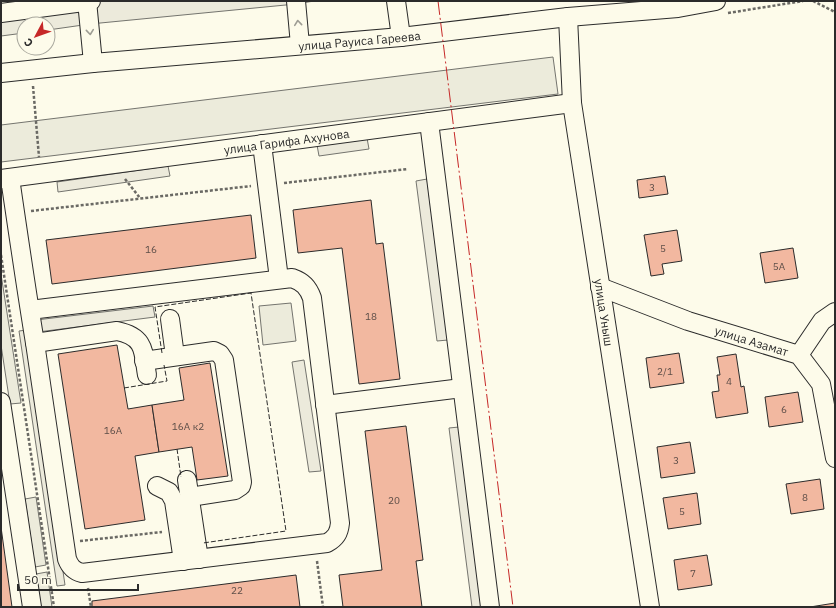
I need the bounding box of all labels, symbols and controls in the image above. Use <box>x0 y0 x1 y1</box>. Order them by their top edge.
north arrow <box>16 16 56 56</box>
one-way arrow <box>294 20 303 26</box>
street label: улица Рауиса Гареева <box>298 27 422 53</box>
one-way arrow <box>86 29 95 35</box>
text: С <box>21 35 36 50</box>
street label: улица Гарифа Ахунова <box>223 125 351 157</box>
house number: 3 <box>649 181 655 194</box>
house number: 5 <box>660 242 666 255</box>
house number: 16 <box>145 243 157 256</box>
house number: 5А <box>773 260 786 273</box>
street label: улица Уныш <box>592 278 617 347</box>
house number: 18 <box>365 310 377 323</box>
street label: улица Азамат <box>713 322 791 359</box>
house number: 2/1 <box>657 365 673 378</box>
house number: 4 <box>726 375 732 388</box>
house number: 6 <box>781 403 787 416</box>
house number: 16А к2 <box>172 420 204 433</box>
house number: 16А <box>104 424 123 437</box>
house number: 3 <box>673 454 679 467</box>
house number: 8 <box>802 491 808 504</box>
house number: 20 <box>388 494 400 507</box>
house number: 5 <box>679 505 685 518</box>
scale bar <box>18 566 138 592</box>
house number: 7 <box>690 567 696 580</box>
text: 50 m <box>24 572 52 587</box>
house number: 22 <box>231 584 243 597</box>

